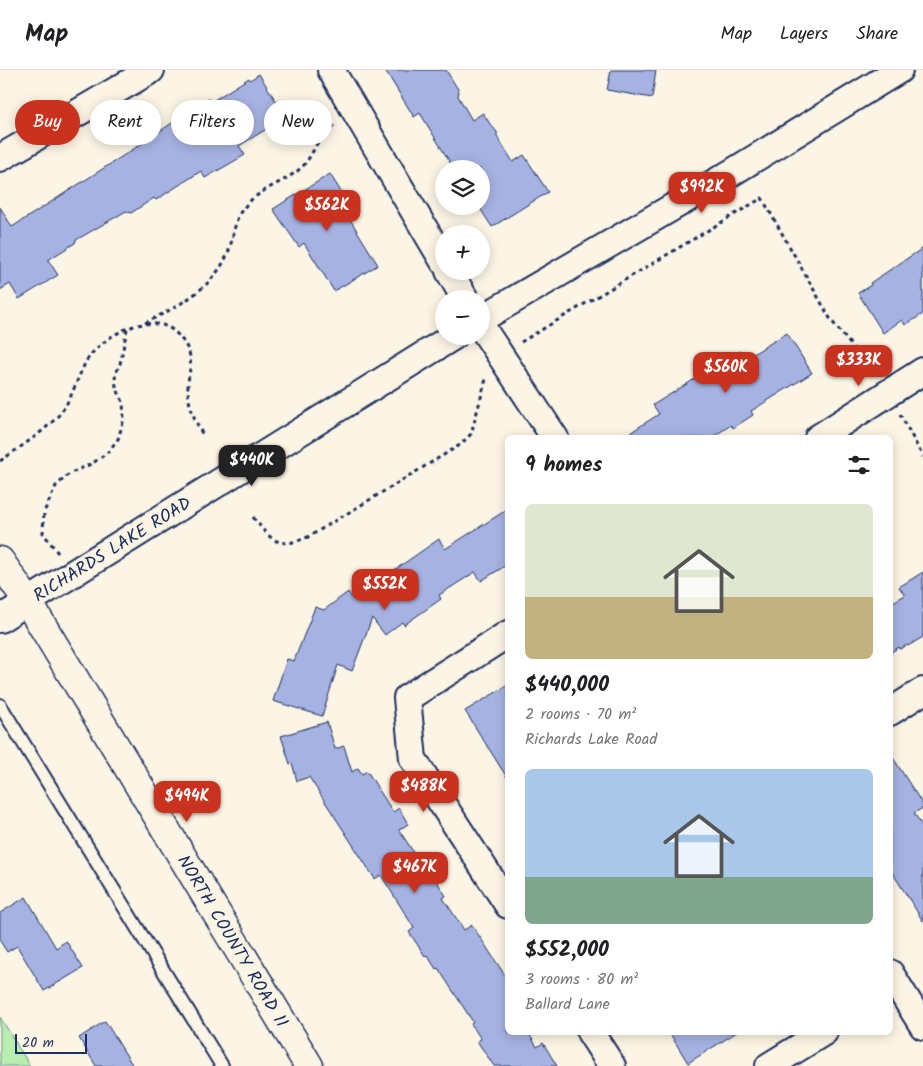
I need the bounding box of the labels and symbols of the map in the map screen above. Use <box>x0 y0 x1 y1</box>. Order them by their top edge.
pin: $992K <box>667 172 737 214</box>
pin: $562K <box>292 190 362 232</box>
pin: $333K <box>824 344 894 387</box>
pin: $560K <box>691 352 761 394</box>
pin: $440K <box>217 444 287 487</box>
street label: RICHARDS LAKE ROAD <box>28 490 198 611</box>
pin: $552K <box>350 568 420 611</box>
pin: $488K <box>389 770 459 813</box>
pin: $494K <box>152 780 222 823</box>
street label: NORTH COUNTY ROAD 11 <box>168 850 295 1034</box>
pin: $467K <box>380 852 450 894</box>
scale bar <box>15 1031 88 1054</box>

